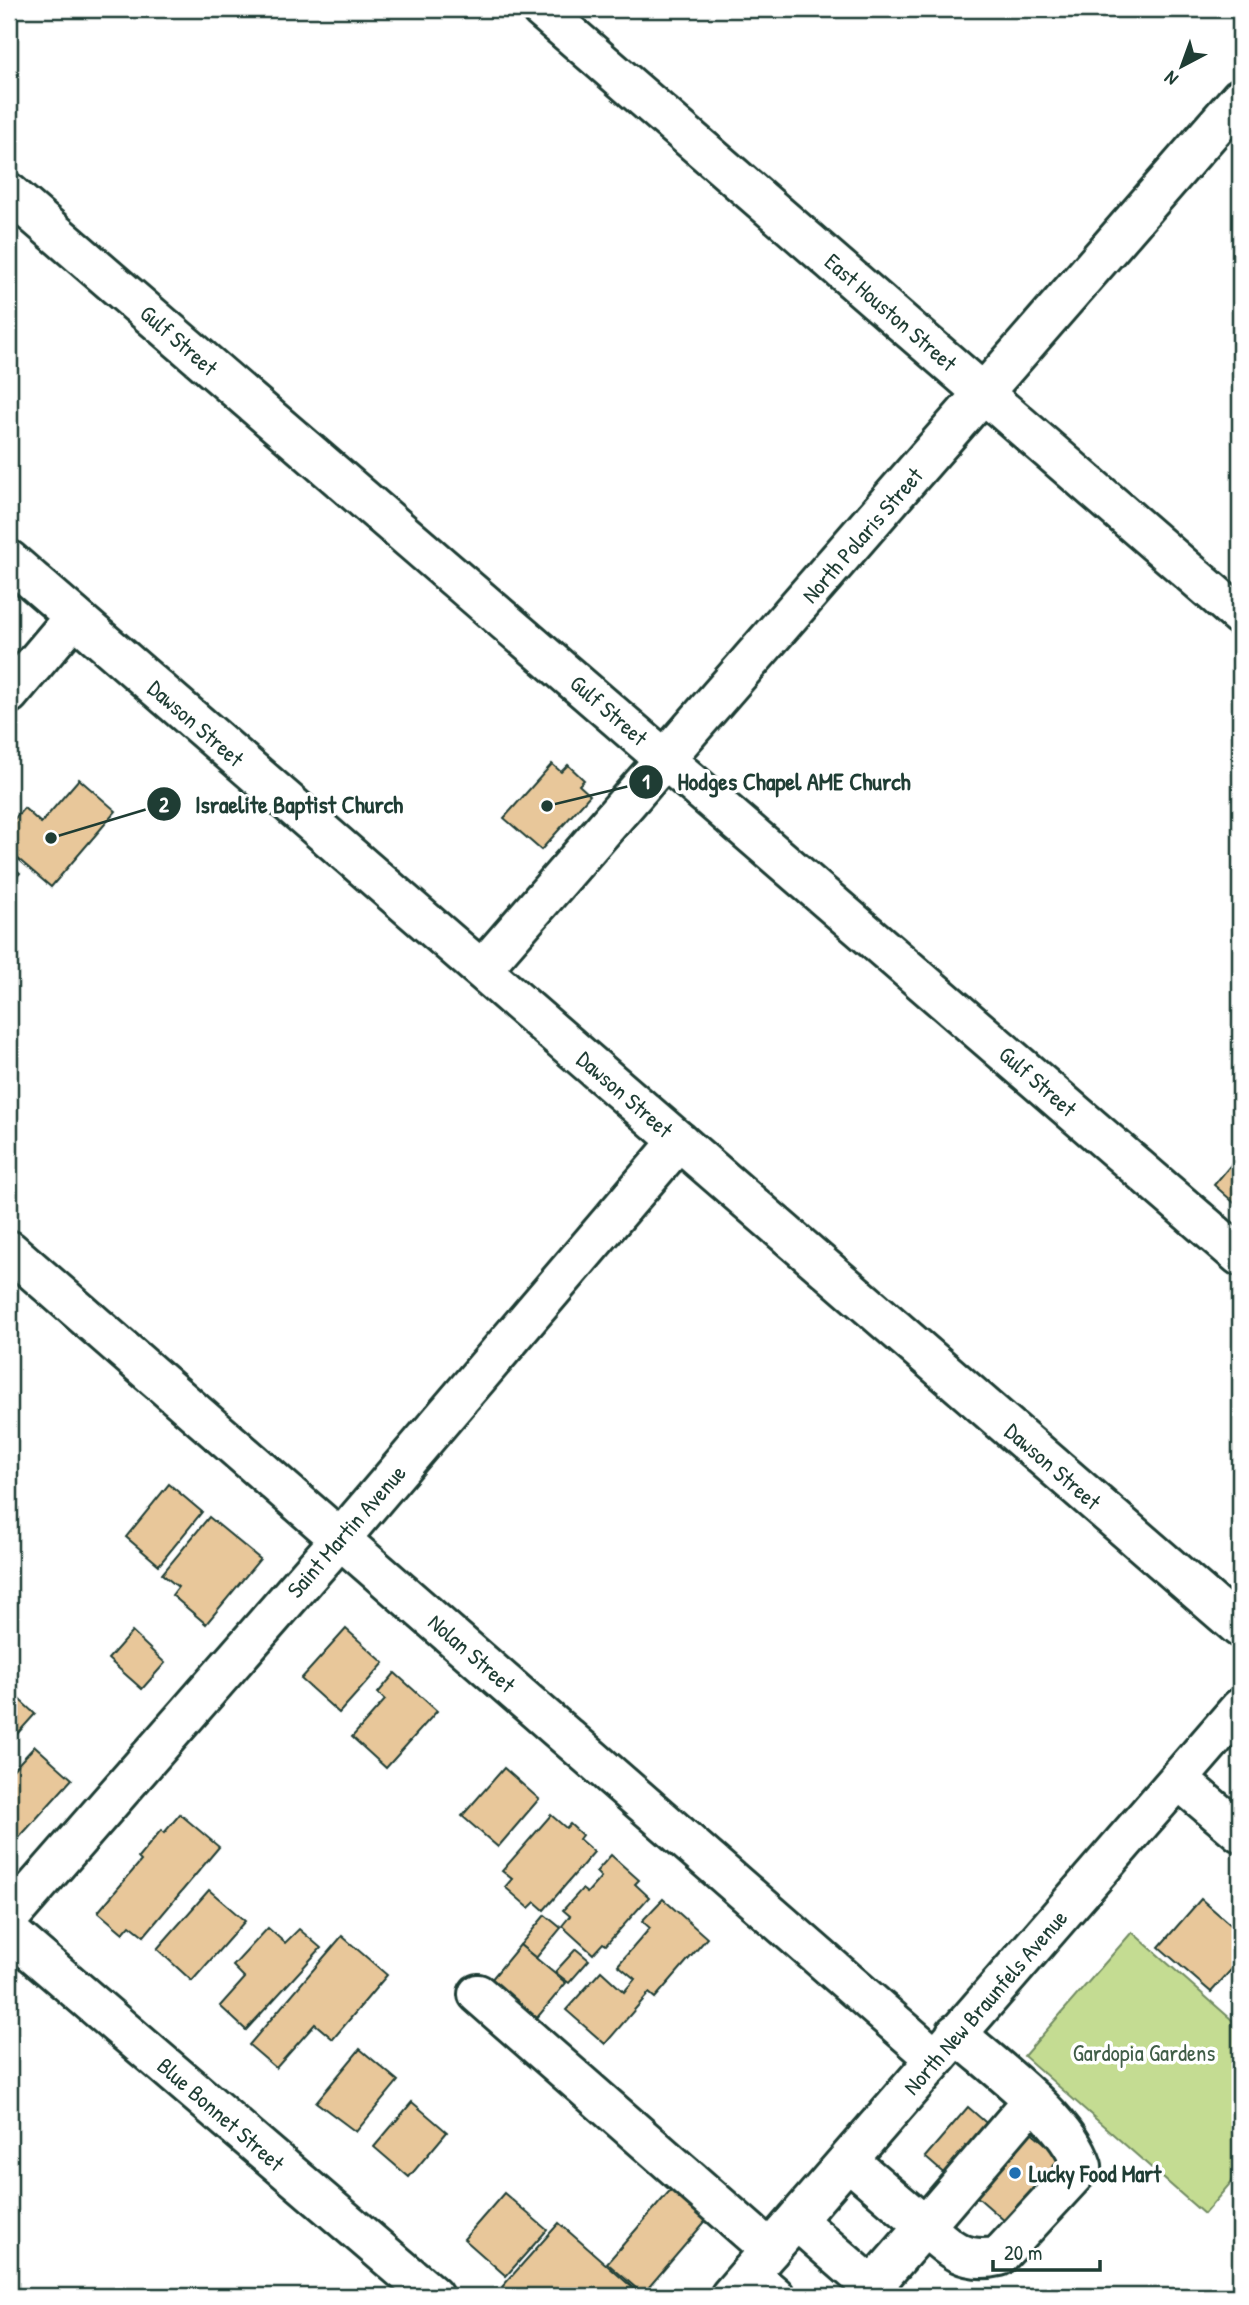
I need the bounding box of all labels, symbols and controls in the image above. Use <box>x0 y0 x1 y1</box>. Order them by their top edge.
north arrow <box>1148 32 1218 102</box>
text: N <box>1159 66 1183 92</box>
street label: East Houston Street <box>818 246 965 379</box>
street label: Gulf Street <box>134 298 225 383</box>
street label: North Polaris Street <box>794 460 930 609</box>
street label: Gulf Street <box>564 668 655 753</box>
street label: Dawson Street <box>141 673 251 774</box>
callout: Hodges Chapel AME Church <box>629 759 925 804</box>
text: Hodges Chapel AME Church <box>677 765 911 798</box>
text: 1 <box>642 767 650 796</box>
callout: Israelite Baptist Church <box>146 782 417 827</box>
text: Israelite Baptist Church <box>195 788 403 821</box>
text: 2 <box>159 790 169 819</box>
street label: Gulf Street <box>993 1039 1084 1124</box>
street label: Dawson Street <box>570 1044 680 1145</box>
street label: Dawson Street <box>998 1416 1108 1517</box>
street label: Saint Martin Avenue <box>280 1458 412 1604</box>
street label: Nolan Street <box>422 1607 523 1700</box>
street label: North New Braunfels Avenue <box>896 1903 1074 2101</box>
park label: Gardopia Gardens <box>1073 2037 1216 2068</box>
street label: Blue Bonnet Street <box>151 2050 292 2179</box>
place label: Lucky Food Mart <box>1029 2158 1162 2190</box>
marker: Lucky Food Mart <box>1007 2165 1023 2181</box>
scale bar <box>993 2228 1100 2272</box>
text: 20 m <box>1004 2238 1042 2267</box>

